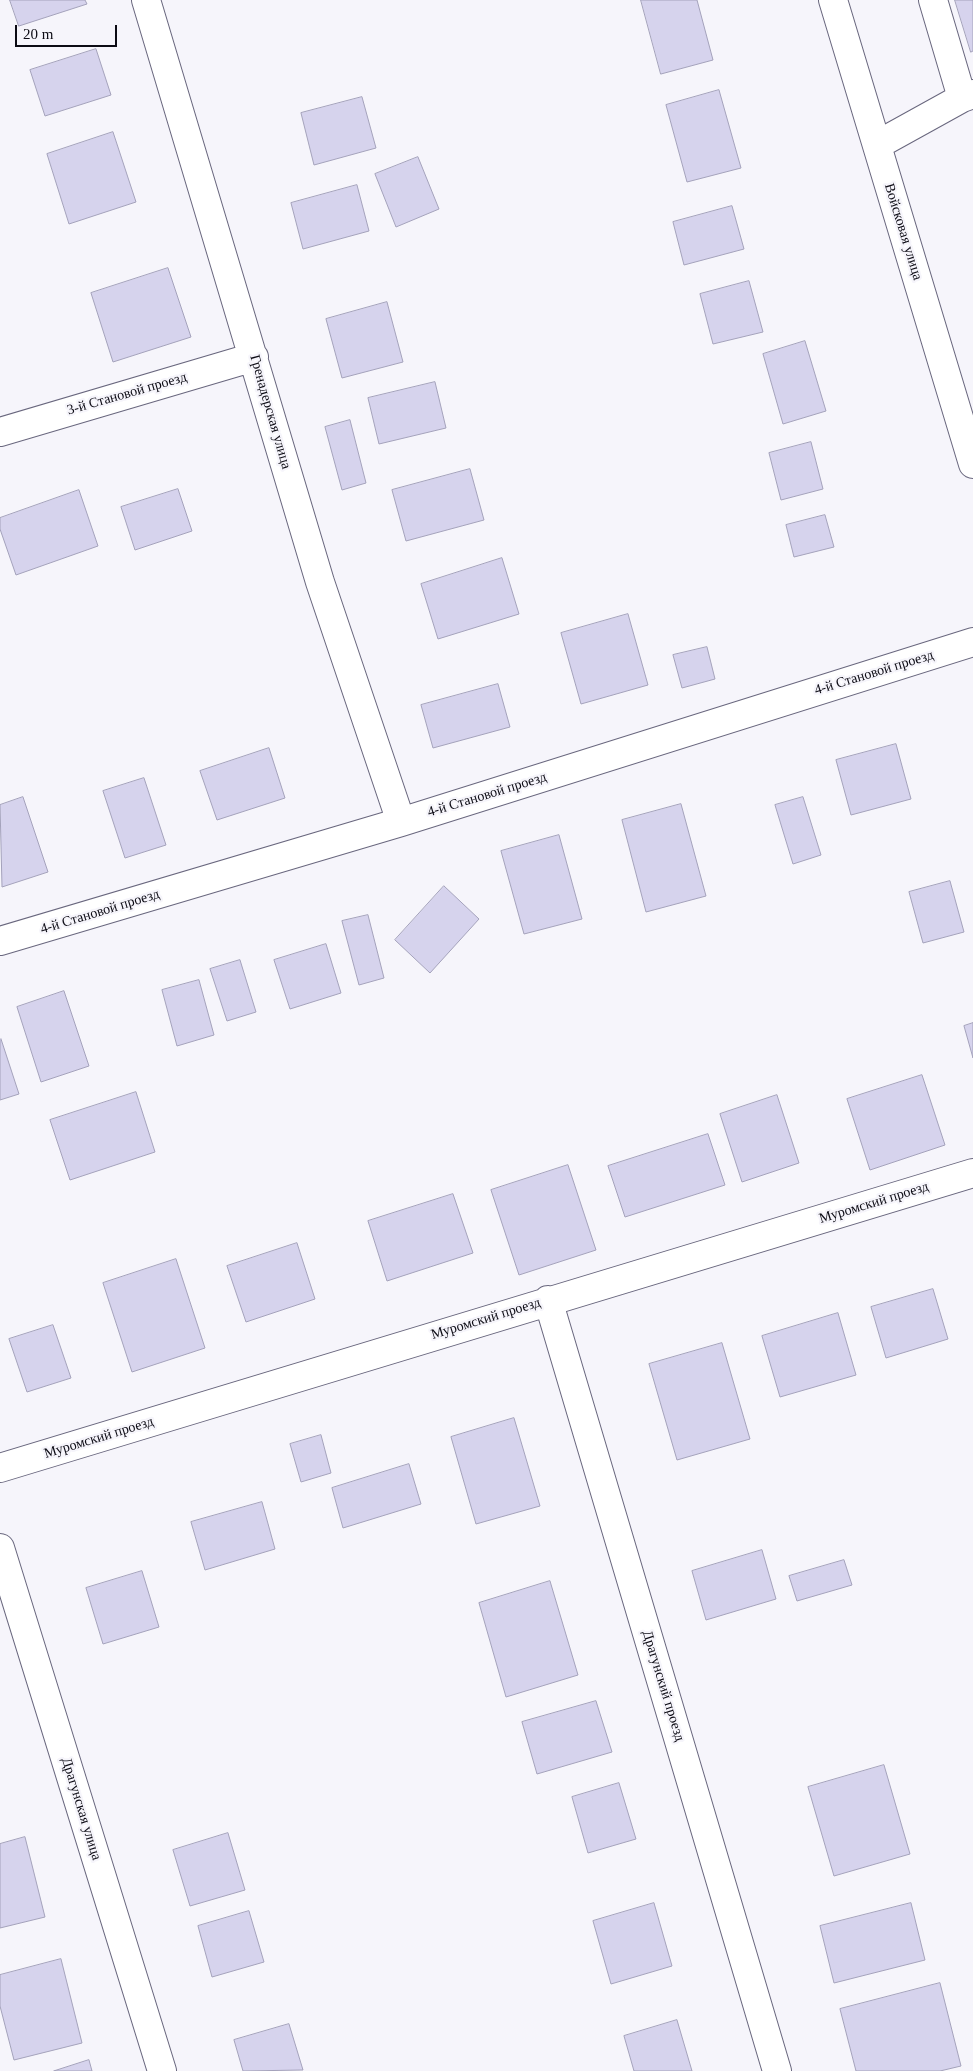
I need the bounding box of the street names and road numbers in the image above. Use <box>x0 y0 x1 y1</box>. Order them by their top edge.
street label: Войсковая улица <box>880 182 926 282</box>
street label: Гренадерская улица <box>246 353 294 471</box>
street label: 3-й Становой проезд <box>65 369 189 419</box>
street label: 4-й Становой проезд <box>812 647 936 699</box>
street label: 4-й Становой проезд <box>425 769 549 821</box>
street label: 4-й Становой проезд <box>38 886 162 938</box>
street label: Муромский проезд <box>817 1178 931 1228</box>
street label: Муромский проезд <box>429 1294 543 1344</box>
street label: Муромский проезд <box>42 1413 156 1463</box>
street label: Драгунский проезд <box>638 1629 688 1743</box>
street label: Драгунская улица <box>57 1756 105 1862</box>

